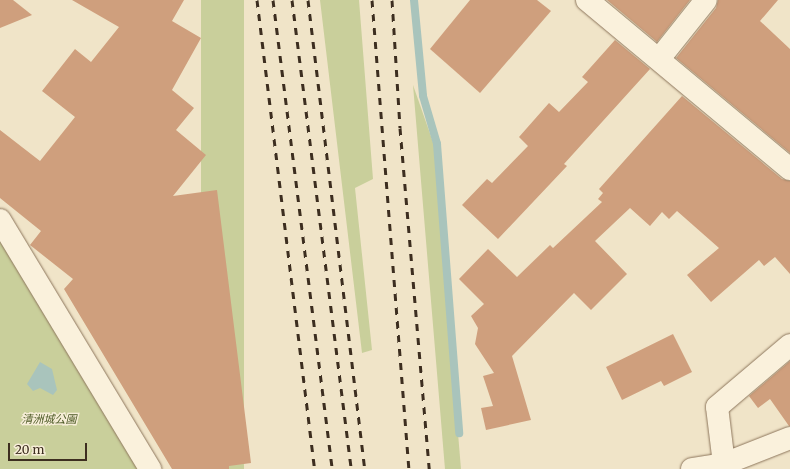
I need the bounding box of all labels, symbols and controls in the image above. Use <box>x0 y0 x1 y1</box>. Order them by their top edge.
park label: 清洲城公園 <box>22 412 76 426</box>
scale bar <box>10 435 89 461</box>
text: 20 m <box>15 442 44 457</box>

